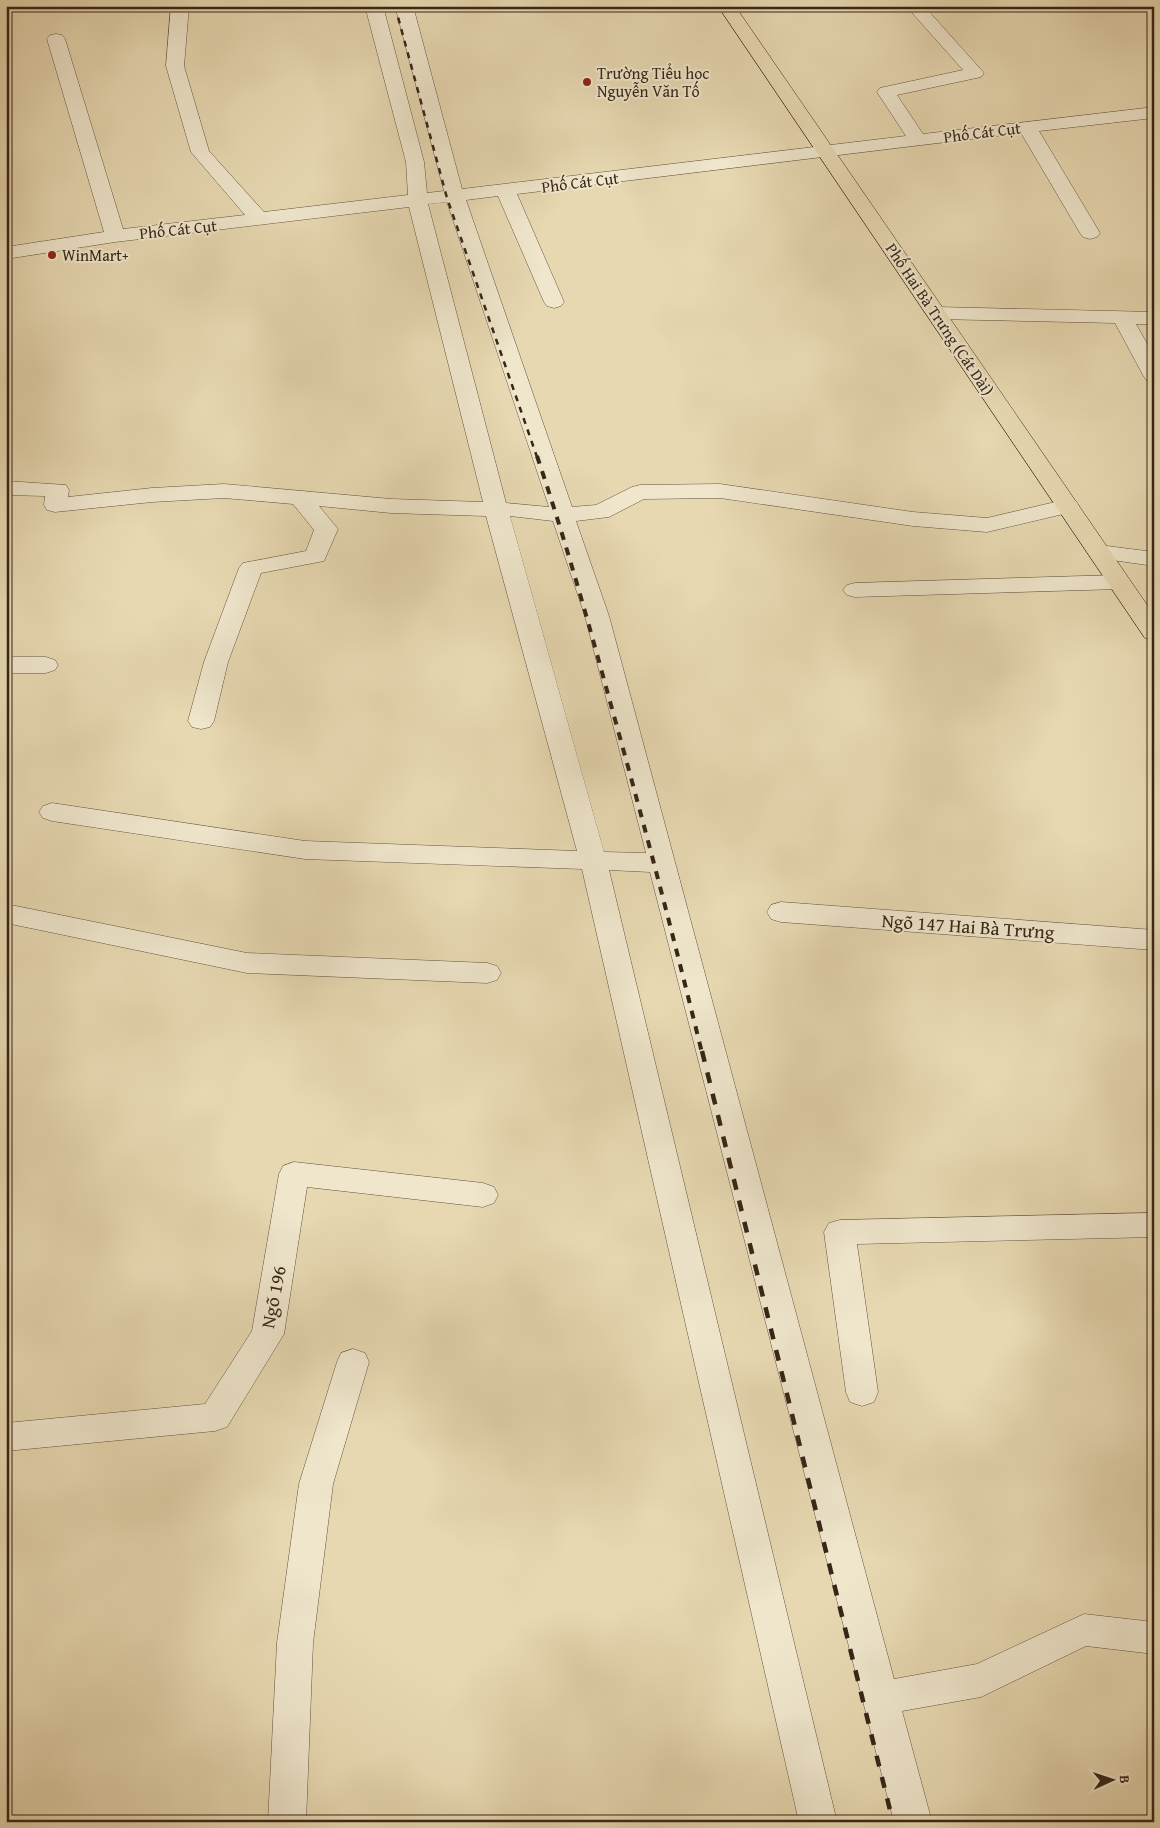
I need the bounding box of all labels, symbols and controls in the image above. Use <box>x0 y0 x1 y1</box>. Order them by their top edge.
place label: Trường Tiểu học Nguyễn Văn Tố <box>597 61 709 103</box>
marker: Trường Tiểu học Nguyễn Văn Tố <box>581 76 593 88</box>
street label: Phố Cát Cụt <box>942 115 1022 149</box>
street label: Phố Cát Cụt <box>540 165 620 199</box>
street label: Phố Cát Cụt <box>138 213 218 245</box>
street label: Phố Hai Bà Trưng (Cát Dài) <box>880 238 1000 400</box>
place label: WinMart+ <box>62 243 129 267</box>
marker: WinMart+ <box>46 249 58 261</box>
street label: Ngõ 147 Hai Bà Trưng <box>881 906 1056 946</box>
street label: Ngõ 196 <box>253 1263 293 1331</box>
north arrow <box>1088 1756 1138 1806</box>
text: B <box>1115 1774 1135 1784</box>

